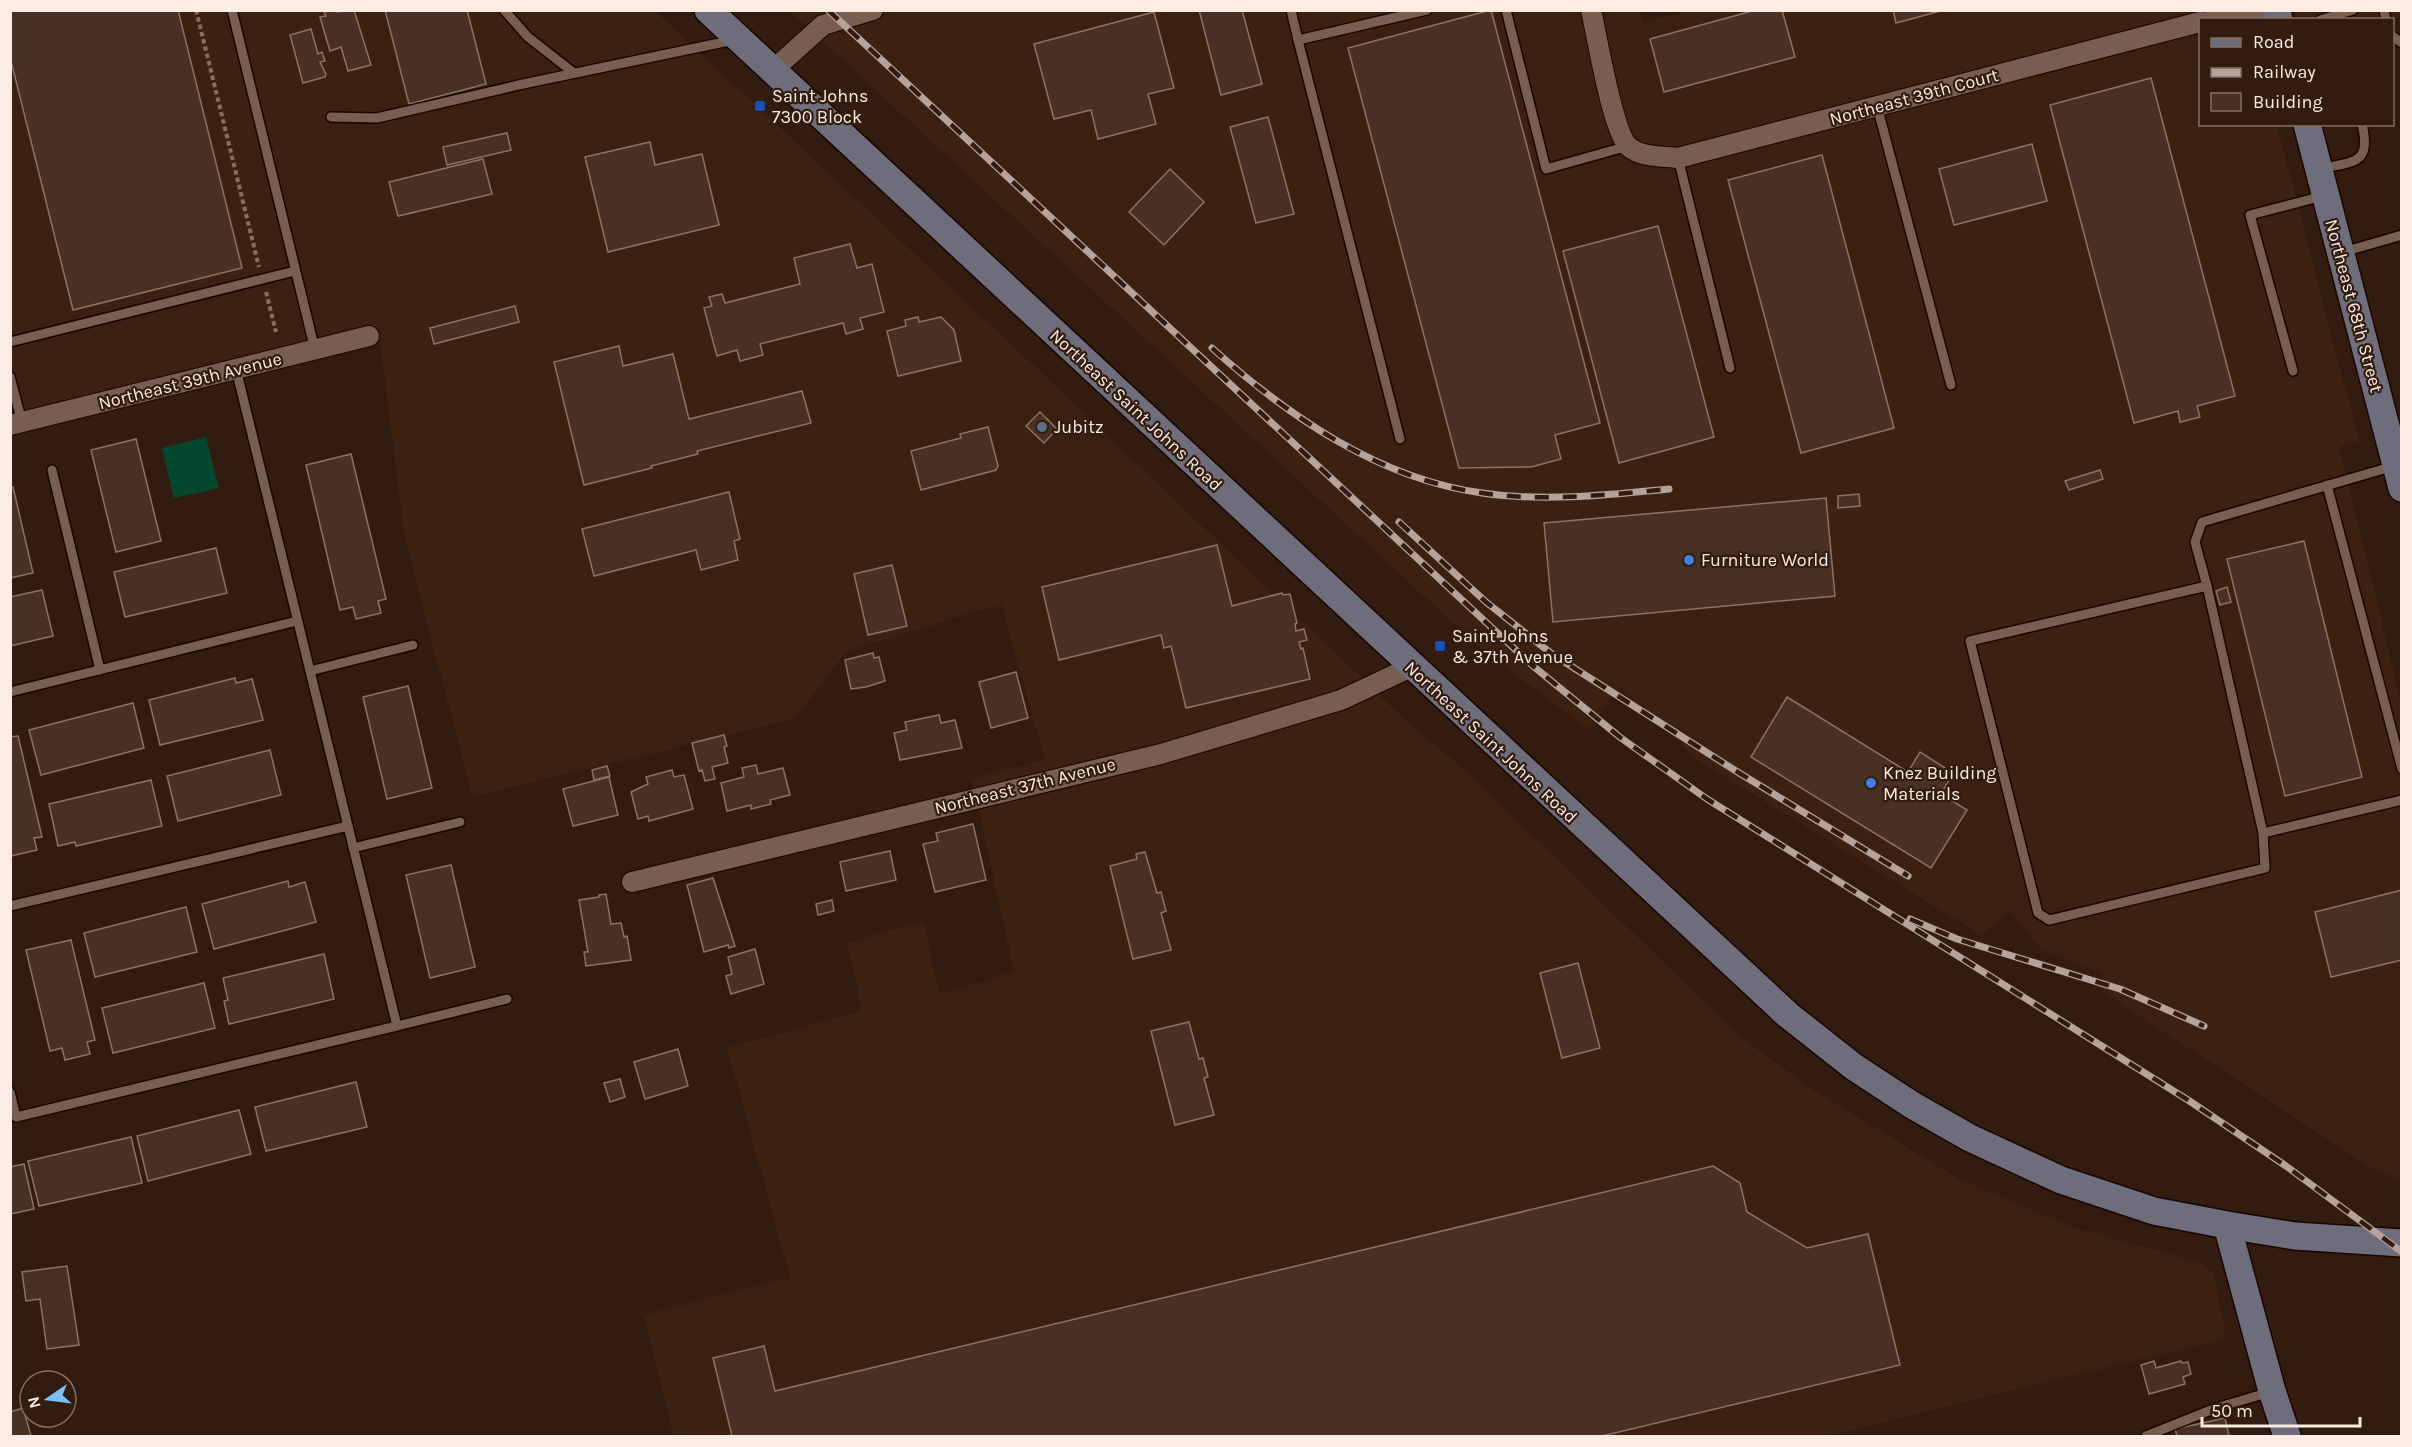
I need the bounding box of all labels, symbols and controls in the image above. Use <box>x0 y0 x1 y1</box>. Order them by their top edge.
legend <box>2199 18 2394 126</box>
text: Road <box>2253 31 2294 53</box>
text: Railway <box>2253 61 2316 83</box>
street label: Northeast 39th Court <box>1827 64 2001 130</box>
place label: Saint Johns 7300 Block <box>772 85 868 128</box>
text: Building <box>2253 91 2323 113</box>
marker: Saint Johns 7300 Block <box>753 99 767 113</box>
street label: Northeast 68th Street <box>2320 217 2388 395</box>
street label: Northeast Saint Johns Road <box>1045 324 1227 496</box>
street label: Northeast 39th Avenue <box>96 348 284 414</box>
place label: Jubitz <box>1054 416 1104 438</box>
marker: Jubitz <box>1035 420 1049 434</box>
place label: Furniture World <box>1701 549 1829 571</box>
marker: Furniture World <box>1682 553 1696 567</box>
place label: Saint Johns & 37th Avenue <box>1452 625 1573 668</box>
marker: Saint Johns & 37th Avenue <box>1433 639 1447 653</box>
street label: Northeast Saint Johns Road <box>1400 656 1582 828</box>
street label: Northeast 37th Avenue <box>932 753 1118 819</box>
place label: Knez Building Materials <box>1883 762 1996 805</box>
marker: Knez Building Materials <box>1864 776 1878 790</box>
north arrow <box>18 1369 78 1429</box>
scale bar <box>2202 1390 2360 1428</box>
text: N <box>23 1395 45 1410</box>
text: 50 m <box>2211 1400 2253 1422</box>

